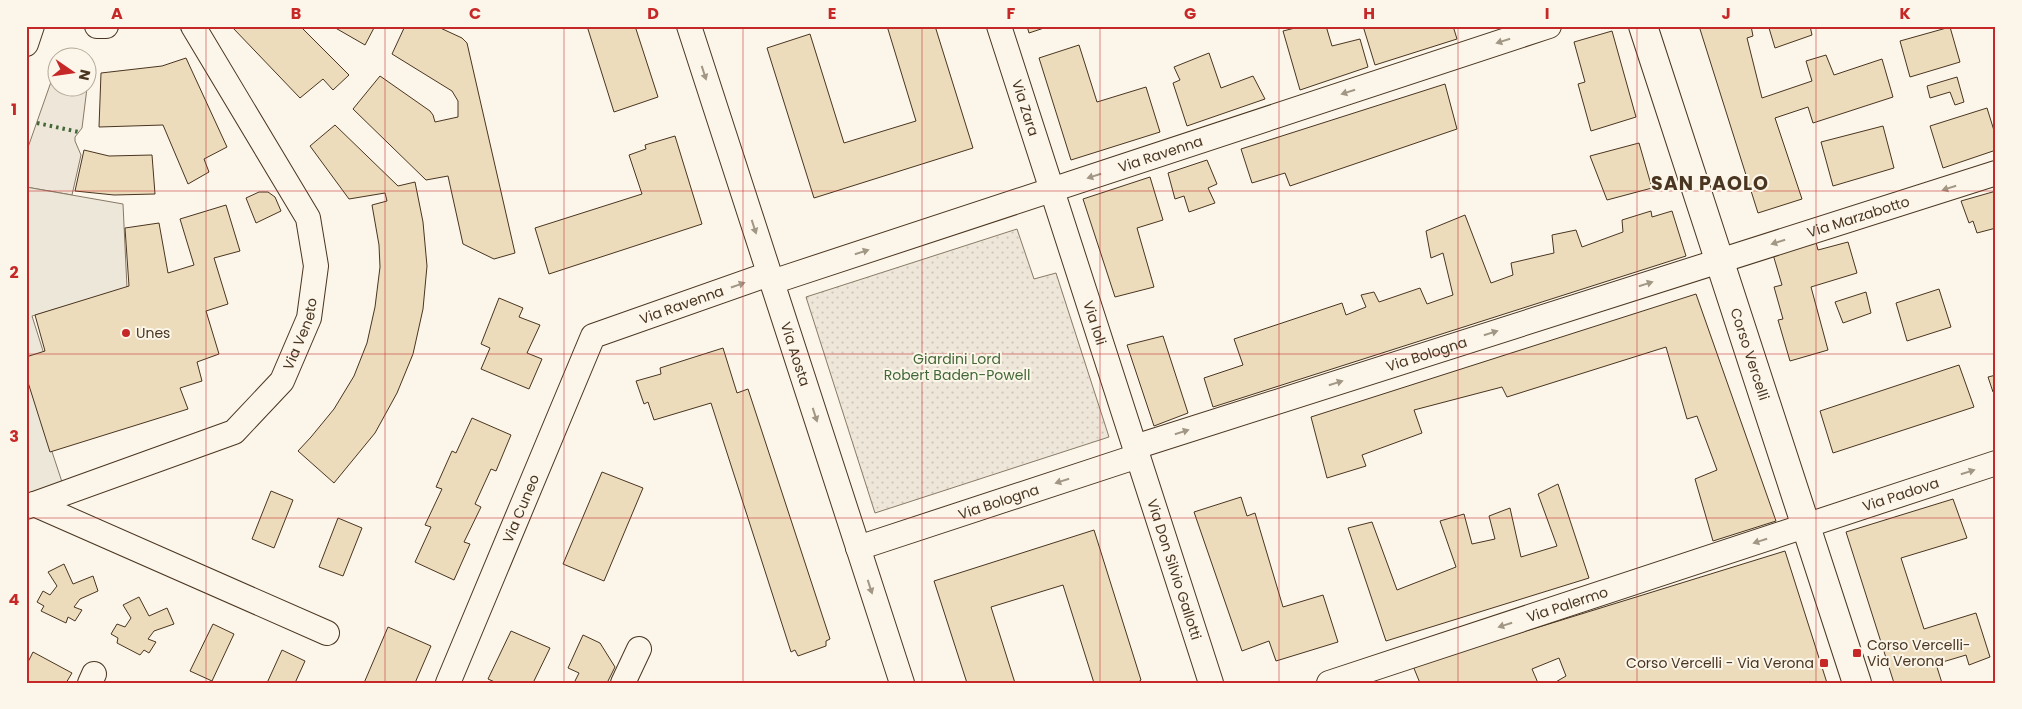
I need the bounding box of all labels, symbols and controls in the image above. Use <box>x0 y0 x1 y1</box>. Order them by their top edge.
text: A <box>111 2 123 25</box>
text: B <box>291 2 301 25</box>
text: C <box>469 2 481 25</box>
text: D <box>647 2 659 25</box>
text: E <box>828 2 836 25</box>
text: F <box>1007 2 1016 25</box>
text: G <box>1184 2 1196 25</box>
text: H <box>1363 2 1375 25</box>
text: I <box>1545 2 1549 25</box>
text: J <box>1721 2 1731 25</box>
text: K <box>1899 2 1911 25</box>
one-way arrow <box>1495 38 1510 46</box>
north arrow <box>48 48 98 98</box>
one-way arrow <box>701 65 709 80</box>
text: N <box>74 68 96 82</box>
street label: Via Zara <box>1007 77 1044 138</box>
one-way arrow <box>1341 89 1356 97</box>
text: 1 <box>11 98 17 121</box>
street label: Via Ravenna <box>1116 131 1205 177</box>
district label: SAN PAOLO <box>1651 170 1769 197</box>
one-way arrow <box>1087 173 1102 180</box>
one-way arrow <box>1942 185 1957 192</box>
street label: Via Marzabotto <box>1805 191 1912 242</box>
one-way arrow <box>751 220 759 235</box>
one-way arrow <box>1770 239 1785 246</box>
one-way arrow <box>854 248 869 256</box>
text: 2 <box>9 261 19 284</box>
one-way arrow <box>1639 280 1654 288</box>
street label: Via Ravenna <box>637 281 726 329</box>
one-way arrow <box>731 281 746 288</box>
street label: Via Veneto <box>278 296 322 373</box>
street label: Via Ioli <box>1078 298 1111 348</box>
street label: Corso Vercelli <box>1725 305 1774 403</box>
street label: Via Aosta <box>776 320 815 389</box>
place label: Unes <box>136 323 170 343</box>
marker: Unes <box>120 327 132 339</box>
one-way arrow <box>1484 329 1499 337</box>
street label: Via Bologna <box>1384 332 1470 376</box>
park label: Giardini Lord Robert Baden-Powell <box>884 349 1030 385</box>
one-way arrow <box>1329 379 1344 386</box>
one-way arrow <box>812 408 819 423</box>
text: 3 <box>9 425 19 448</box>
one-way arrow <box>1174 428 1189 436</box>
one-way arrow <box>1961 468 1976 475</box>
street label: Via Cuneo <box>498 471 544 546</box>
street label: Via Padova <box>1860 472 1942 516</box>
one-way arrow <box>1054 478 1069 485</box>
street label: Via Bologna <box>956 479 1042 524</box>
street label: Via Don Silvio Gallotti <box>1142 496 1206 642</box>
one-way arrow <box>1752 538 1767 545</box>
one-way arrow <box>867 579 875 594</box>
street label: Via Palermo <box>1524 582 1611 627</box>
text: 4 <box>9 588 20 611</box>
one-way arrow <box>1498 621 1513 629</box>
place label: Corso Vercelli- Via Verona <box>1867 635 1971 671</box>
marker: Corso Vercelli- Via Verona <box>1851 647 1863 659</box>
place label: Corso Vercelli - Via Verona <box>1626 653 1814 673</box>
marker: Corso Vercelli - Via Verona <box>1818 657 1830 669</box>

